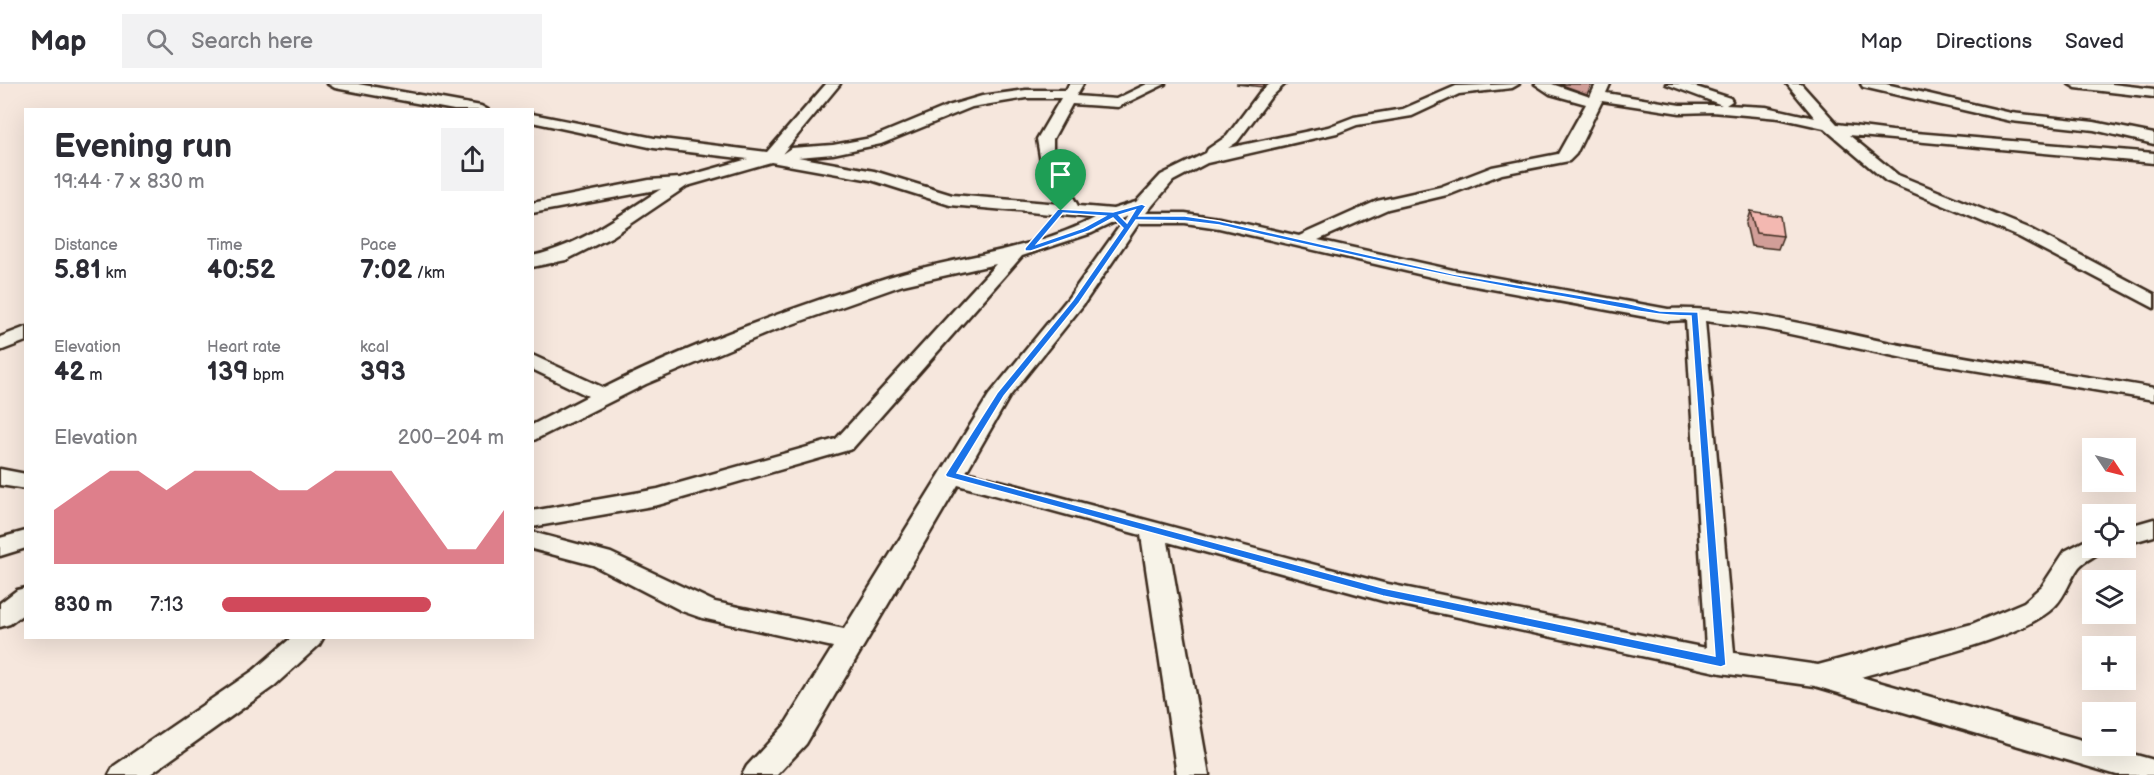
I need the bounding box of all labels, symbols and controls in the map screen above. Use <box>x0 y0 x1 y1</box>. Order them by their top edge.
search box <box>122 14 542 68</box>
text: Map <box>30 25 86 58</box>
icon: search <box>143 25 176 58</box>
text: Search here <box>191 28 313 55</box>
text: Map <box>1860 29 1903 54</box>
text: Directions <box>1936 29 2032 54</box>
text: Saved <box>2065 29 2124 54</box>
text: Evening run <box>54 127 232 167</box>
button: share <box>441 128 504 191</box>
pin <box>1035 149 1086 211</box>
icon: arrive <box>1044 158 1077 191</box>
text: 19:44 · 7 × 830 m <box>54 170 205 194</box>
text: Distance <box>54 236 118 255</box>
text: Time <box>207 236 242 255</box>
text: Pace <box>360 236 396 255</box>
text: 5.81 <box>54 255 101 286</box>
text: 40:52 <box>207 255 275 286</box>
text: 7:02 <box>360 255 412 286</box>
text: km <box>101 264 127 283</box>
text: /km <box>412 264 445 283</box>
text: Elevation <box>54 338 121 357</box>
text: Heart rate <box>207 338 281 357</box>
text: kcal <box>360 338 389 357</box>
text: 42 <box>54 357 85 388</box>
text: 139 <box>207 357 248 388</box>
text: 393 <box>360 357 406 388</box>
text: m <box>85 366 102 385</box>
text: bpm <box>248 366 284 385</box>
text: Elevation <box>54 426 137 450</box>
text: 200–204 m <box>398 426 504 450</box>
north arrow <box>2082 438 2136 492</box>
map controls <box>2082 438 2136 756</box>
button: locate <box>2082 504 2136 558</box>
button: layers <box>2082 570 2136 624</box>
text: 830 m <box>54 593 113 617</box>
text: 7:13 <box>150 593 184 617</box>
button: + <box>2082 636 2136 690</box>
button: − <box>2082 702 2136 756</box>

